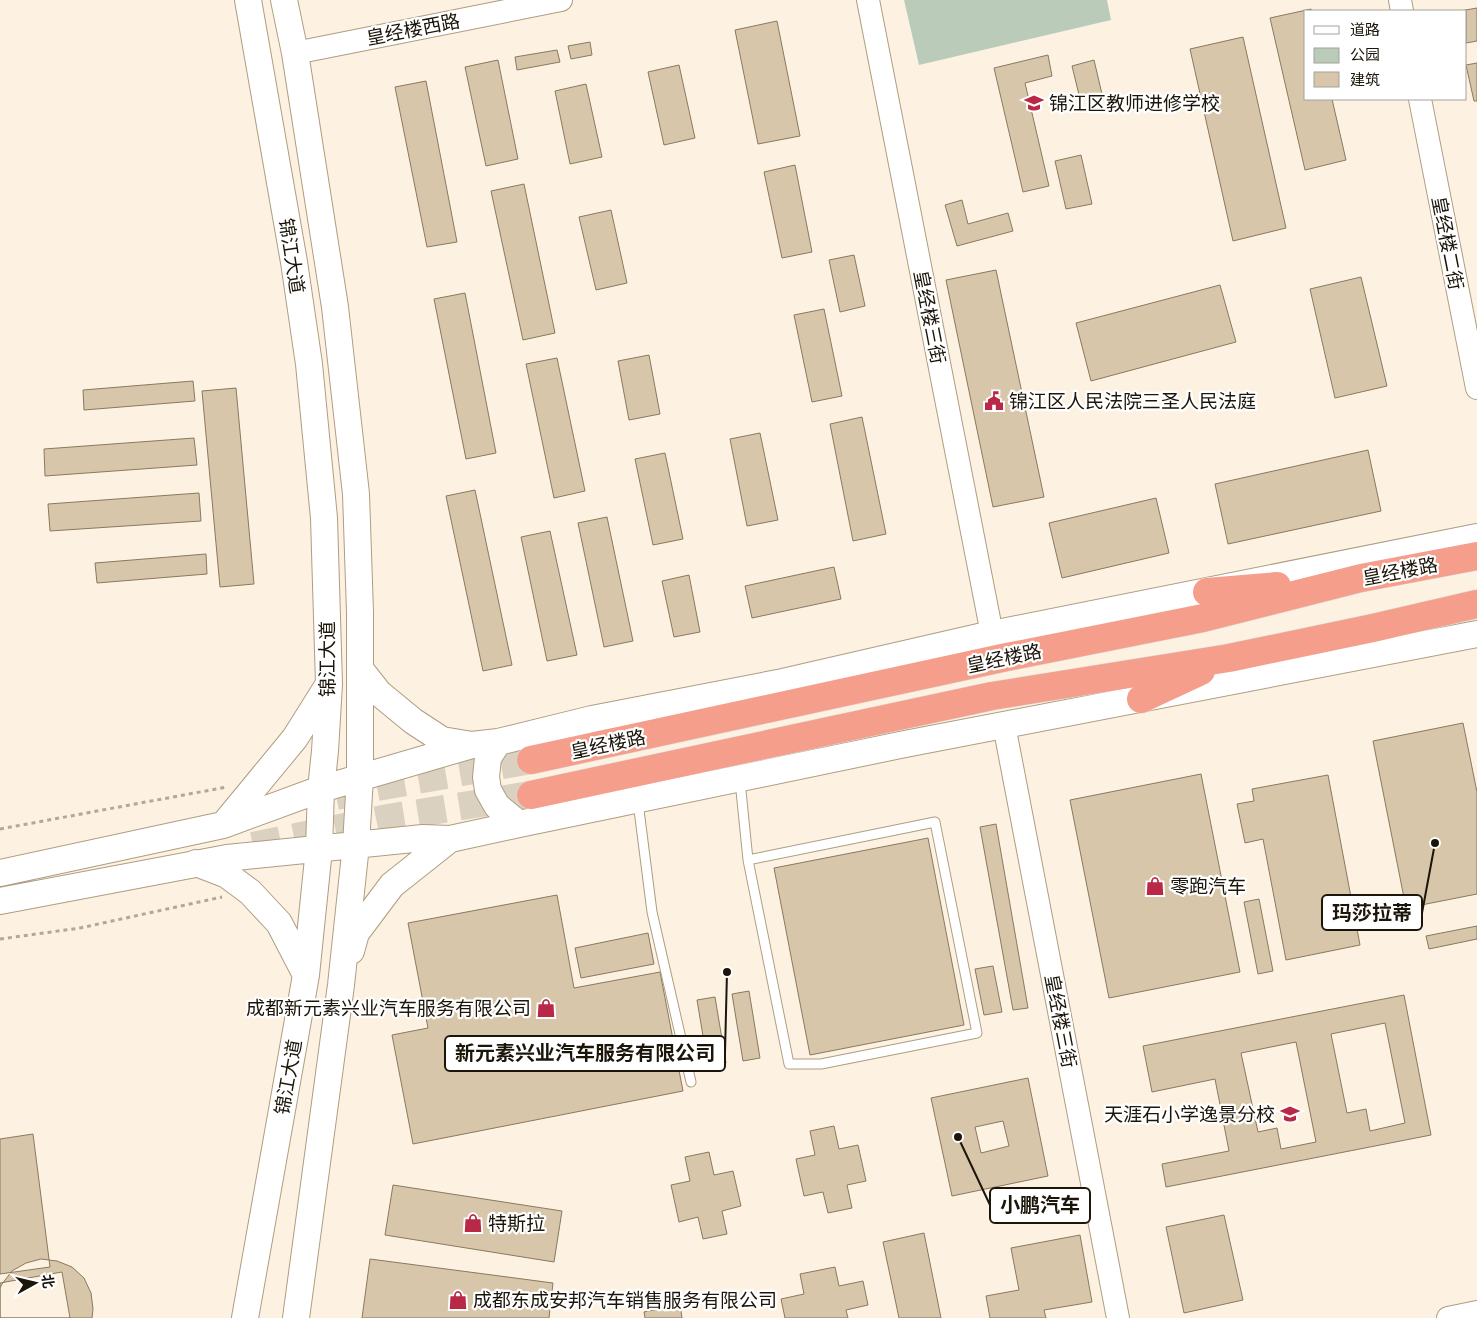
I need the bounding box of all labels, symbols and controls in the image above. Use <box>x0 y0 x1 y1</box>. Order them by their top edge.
street label: 皇经楼西路 <box>364 7 463 54</box>
legend <box>1304 10 1467 100</box>
text: 道路 <box>1350 19 1380 42</box>
text: 公园 <box>1350 44 1380 67</box>
text: 建筑 <box>1350 69 1380 92</box>
place label: 锦江区教师进修学校 <box>1049 90 1220 119</box>
school or university icon: 锦江区教师进修学校 <box>1023 92 1045 114</box>
street label: 皇经楼二街 <box>1423 194 1470 293</box>
street label: 锦江大道 <box>270 216 311 296</box>
street label: 皇经楼三街 <box>905 268 952 367</box>
place label: 锦江区人民法院三圣人民法庭 <box>1009 388 1256 417</box>
public building icon: 锦江区人民法院三圣人民法庭 <box>983 390 1005 412</box>
street label: 皇经楼路 <box>1360 551 1440 594</box>
street label: 锦江大道 <box>314 621 343 697</box>
street label: 皇经楼路 <box>964 637 1045 682</box>
street label: 皇经楼路 <box>568 723 649 768</box>
place label: 零跑汽车 <box>1170 873 1246 902</box>
shop icon: 零跑汽车 <box>1144 875 1166 897</box>
callout: 玛莎拉蒂 <box>1322 895 1422 930</box>
text: 玛莎拉蒂 <box>1332 899 1412 929</box>
street label: 皇经楼三街 <box>1036 972 1083 1071</box>
place label: 成都新元素兴业汽车服务有限公司 <box>246 995 531 1024</box>
shop icon: 成都新元素兴业汽车服务有限公司 <box>535 997 557 1019</box>
callout: 新元素兴业汽车服务有限公司 <box>445 1036 725 1071</box>
street label: 锦江大道 <box>269 1037 310 1117</box>
text: 新元素兴业汽车服务有限公司 <box>455 1039 715 1069</box>
place label: 天涯石小学逸景分校 <box>1104 1101 1275 1130</box>
school or university icon: 天涯石小学逸景分校 <box>1279 1103 1301 1125</box>
callout: 小鹏汽车 <box>990 1188 1090 1223</box>
text: 小鹏汽车 <box>1000 1191 1080 1221</box>
place label: 特斯拉 <box>488 1210 545 1239</box>
shop icon: 特斯拉 <box>462 1212 484 1234</box>
north arrow <box>10 1258 60 1308</box>
text: 北 <box>36 1273 59 1290</box>
place label: 成都东成安邦汽车销售服务有限公司 <box>473 1287 777 1316</box>
shop icon: 成都东成安邦汽车销售服务有限公司 <box>447 1289 469 1311</box>

